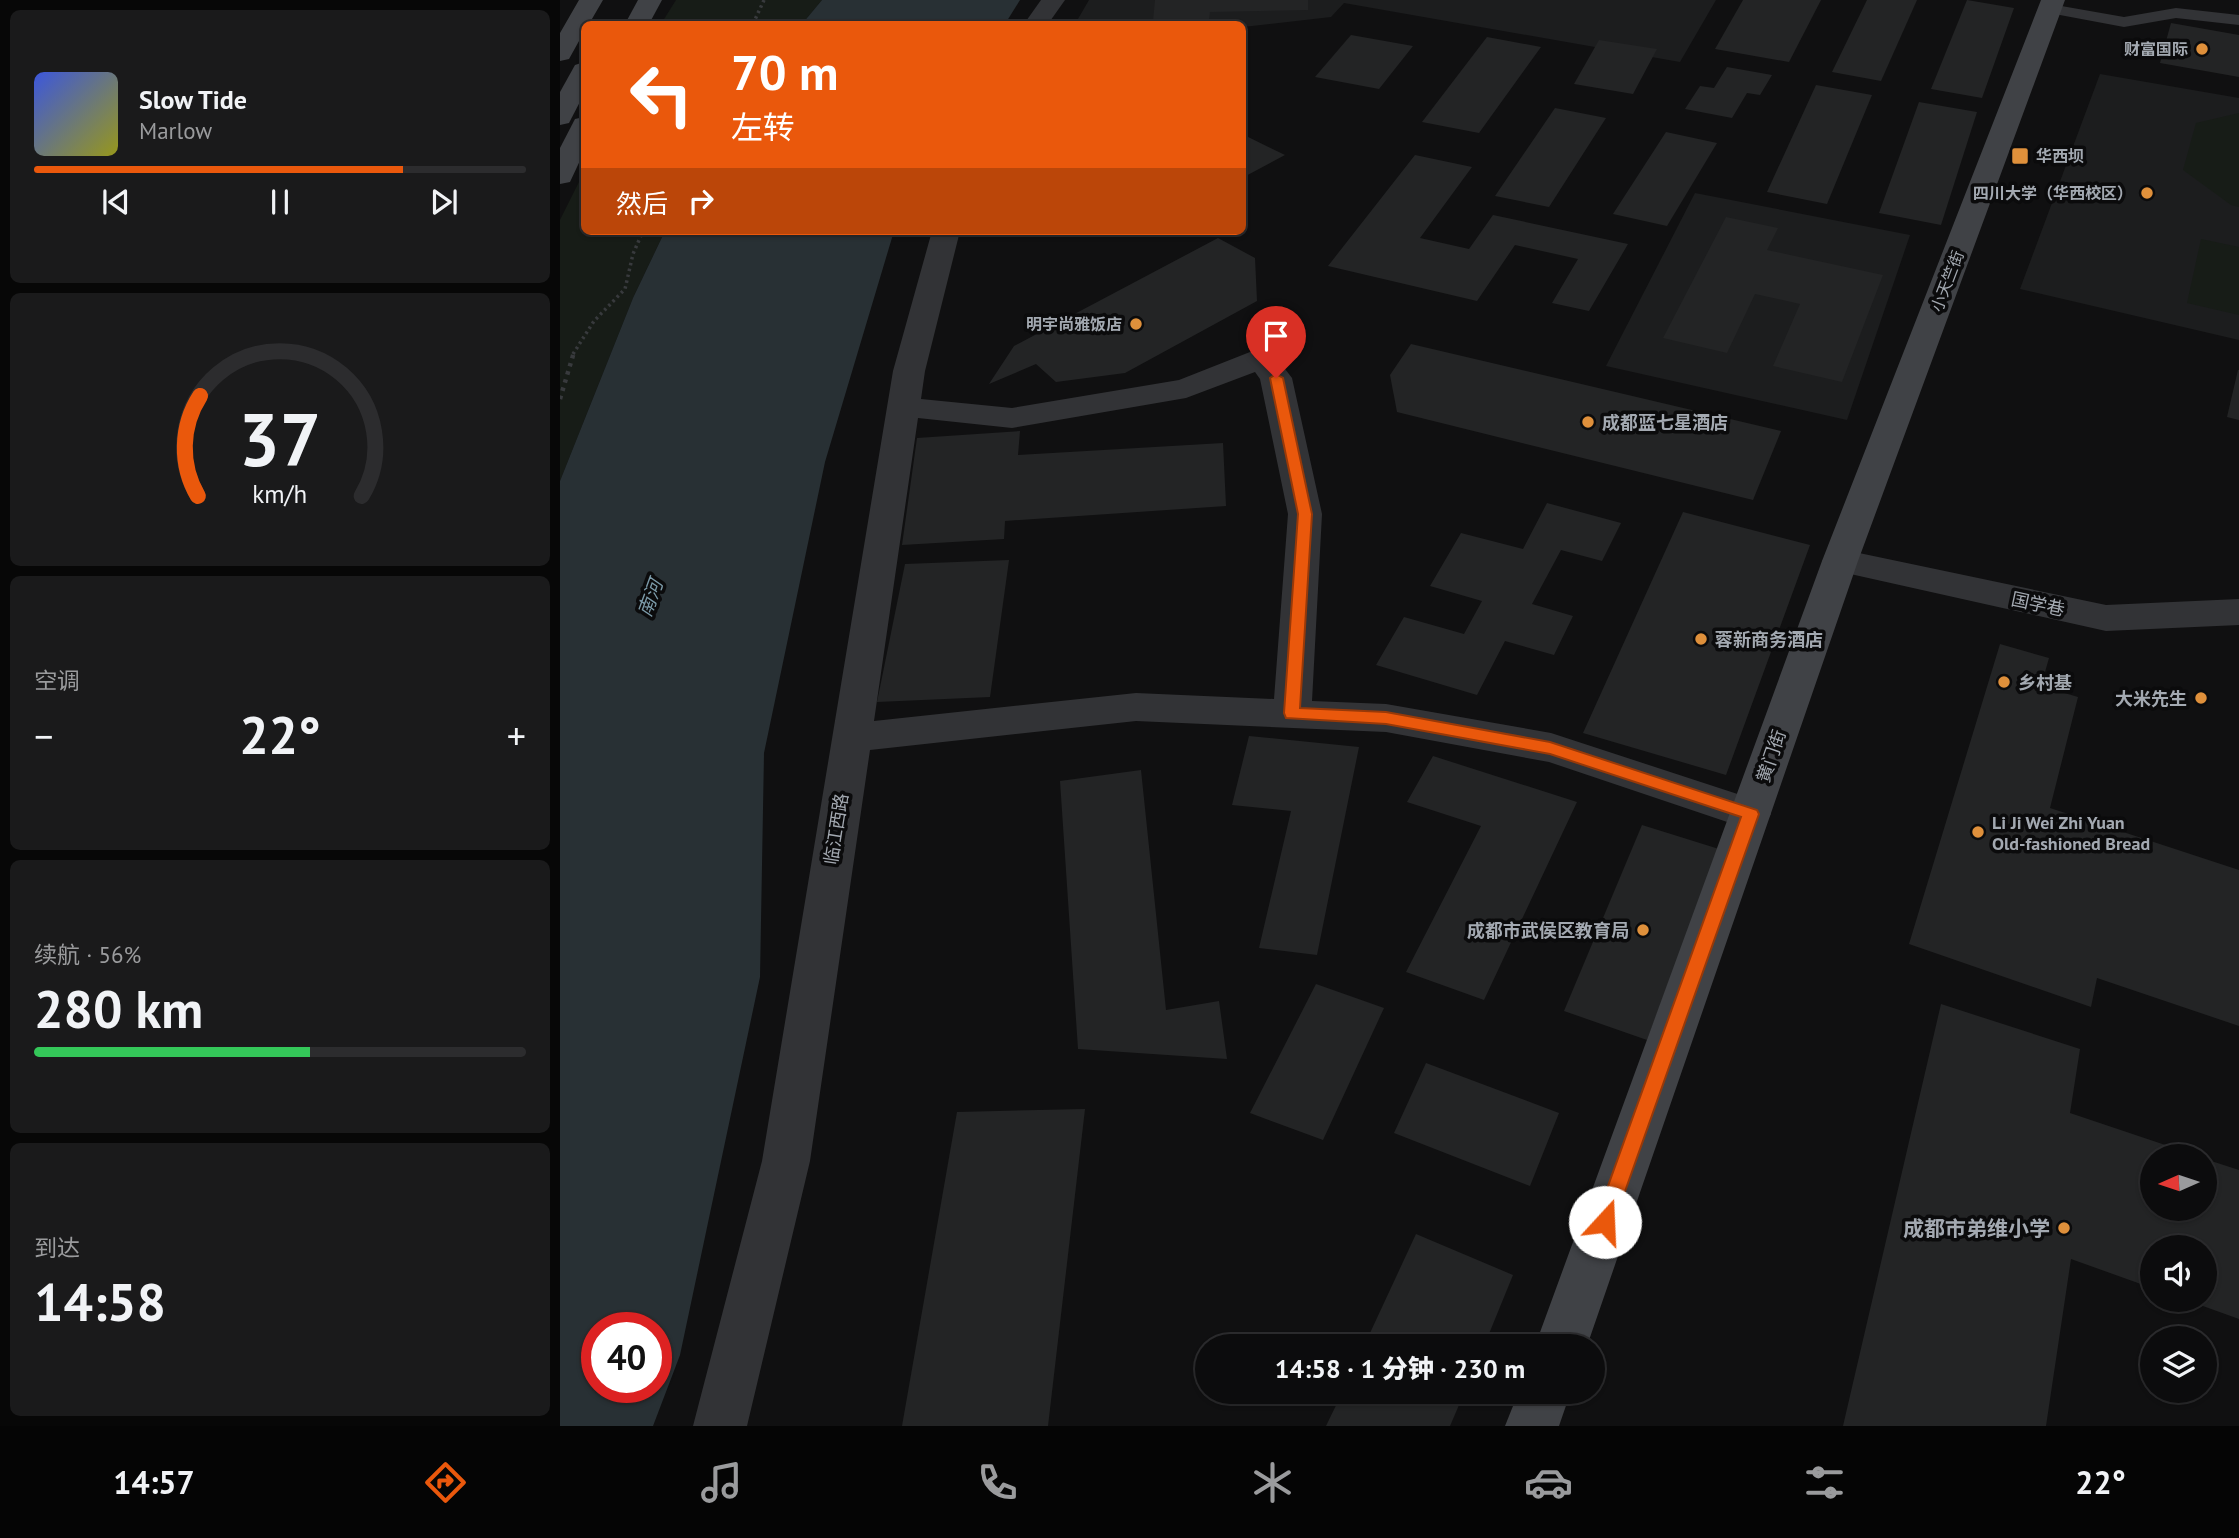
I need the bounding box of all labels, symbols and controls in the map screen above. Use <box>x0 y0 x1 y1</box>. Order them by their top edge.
place label: 财富国际 <box>2124 39 2188 59</box>
text: 70 m <box>731 40 838 104</box>
marker: 财富国际 <box>2194 41 2210 57</box>
icon: left <box>616 49 707 140</box>
text: Slow Tide <box>139 83 247 116</box>
text: 左转 <box>731 106 795 148</box>
text: Marlow <box>139 116 212 145</box>
marker: 华西坝 <box>2010 146 2030 166</box>
place label: 华西坝 <box>2036 146 2084 166</box>
icon: right <box>682 182 720 220</box>
icon: previous <box>97 183 135 221</box>
icon: pause <box>261 183 299 221</box>
icon: next <box>425 183 463 221</box>
place label: 四川大学（华西校区） <box>1973 183 2133 203</box>
marker: 四川大学（华西校区） <box>2139 185 2155 201</box>
text: 然后 <box>616 187 668 220</box>
street label: 小天竺街 <box>1926 248 1968 314</box>
pin <box>1246 306 1306 378</box>
place label: 明宇尚雅饭店 <box>1026 314 1122 334</box>
marker: 明宇尚雅饭店 <box>1128 316 1144 332</box>
icon: arrive <box>1257 317 1295 355</box>
text: 37 <box>239 392 321 486</box>
place label: 成都蓝七星酒店 <box>1602 411 1728 434</box>
marker: 成都蓝七星酒店 <box>1580 414 1596 430</box>
text: km/h <box>253 478 307 510</box>
water label: 南河 <box>632 572 669 620</box>
street label: 国学巷 <box>2009 587 2067 621</box>
place label: 蓉新商务酒店 <box>1714 628 1823 651</box>
marker: 蓉新商务酒店 <box>1693 631 1709 647</box>
text: 空调 <box>34 666 80 695</box>
place label: 乡村基 <box>2018 671 2072 694</box>
marker: 乡村基 <box>1996 674 2012 690</box>
place label: 大米先生 <box>2115 687 2187 710</box>
marker: 大米先生 <box>2193 690 2209 706</box>
text: 22° <box>239 701 321 768</box>
text: − <box>34 711 53 760</box>
text: + <box>507 711 526 760</box>
street label: 黉门街 <box>1751 727 1791 785</box>
street label: 临江西路 <box>819 792 853 866</box>
place label: Li Ji Wei Zhi Yuan Old-fashioned Bread <box>1992 811 2150 855</box>
marker: Li Ji Wei Zhi Yuan Old-fashioned Bread <box>1970 824 1986 840</box>
place label: 成都市武侯区教育局 <box>1467 919 1629 942</box>
marker: 成都市武侯区教育局 <box>1635 922 1651 938</box>
text: 续航 · 56% <box>34 940 141 969</box>
text: 280 km <box>34 975 203 1042</box>
north arrow <box>2140 1144 2217 1222</box>
map controls <box>2140 1144 2217 1403</box>
position arrow <box>1568 1185 1642 1259</box>
place label: 成都市弟维小学 <box>1903 1215 2050 1242</box>
marker: 成都市弟维小学 <box>2056 1220 2072 1236</box>
text: 到达 <box>34 1233 80 1262</box>
button: sound <box>2140 1235 2217 1312</box>
text: 14:58 <box>34 1268 166 1335</box>
speed limit sign: 40 <box>581 1312 672 1403</box>
button: layers <box>2140 1326 2217 1403</box>
text: 14:58 · 1 分钟 · 230 m <box>1275 1352 1525 1385</box>
icon: directions <box>421 1458 470 1507</box>
icon: music <box>697 1458 746 1507</box>
icon: phone <box>973 1458 1022 1507</box>
icon: climate <box>1248 1458 1297 1507</box>
icon: car <box>1524 1458 1573 1507</box>
icon: filters <box>1800 1458 1849 1507</box>
text: 14:57 <box>113 1461 195 1503</box>
text: 22° <box>2075 1461 2126 1503</box>

